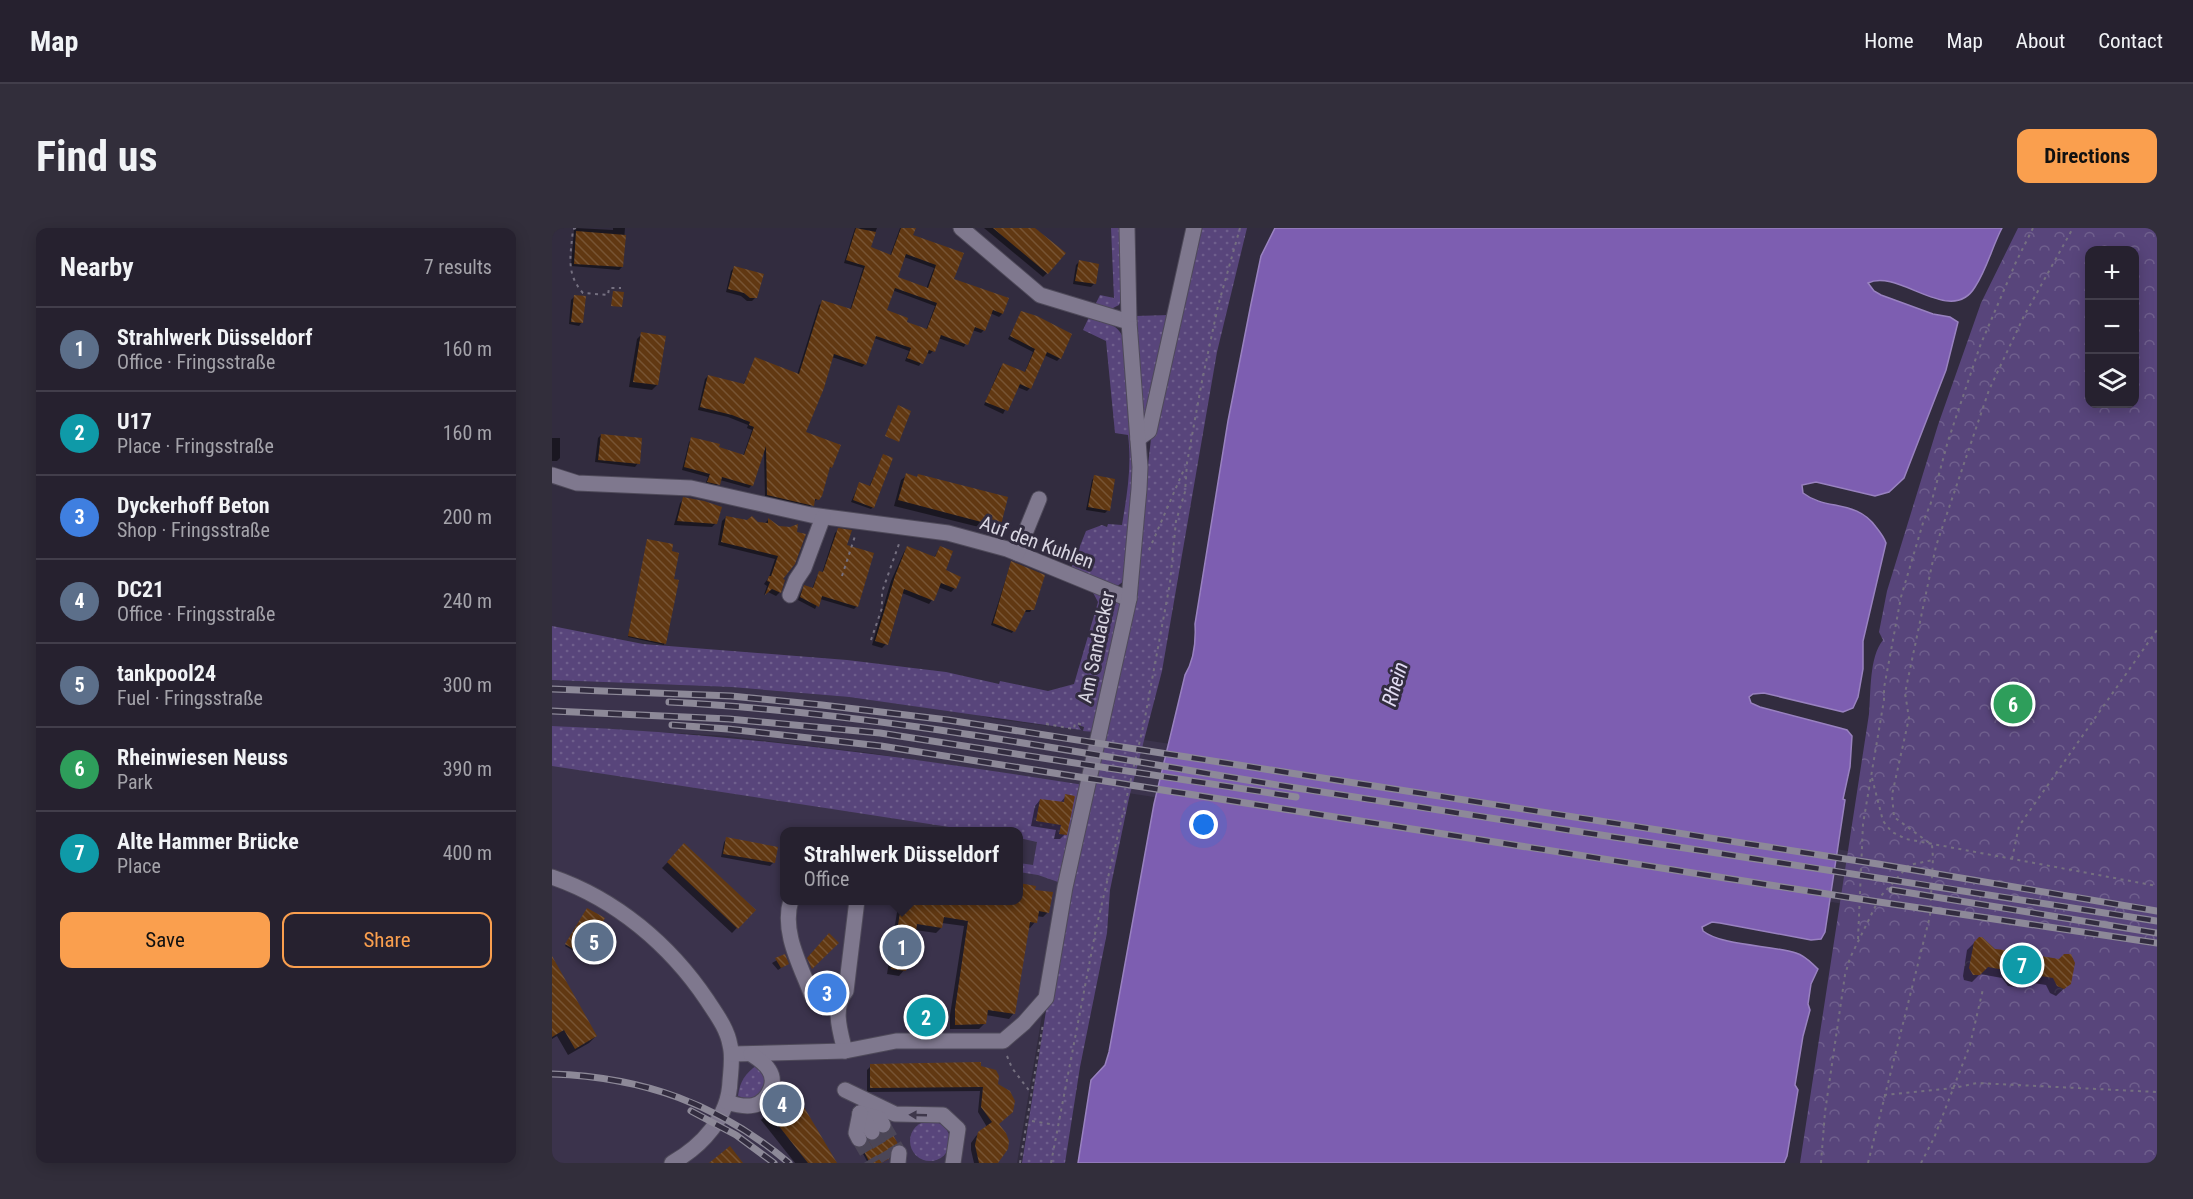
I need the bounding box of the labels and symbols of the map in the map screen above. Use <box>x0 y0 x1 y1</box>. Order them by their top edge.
street label: Auf den Kuhlen <box>977 510 1097 574</box>
street label: Am Sandacker <box>1072 589 1120 705</box>
water label: Rhein <box>1377 659 1413 709</box>
pin: 6 <box>1994 682 2032 726</box>
your location <box>1189 810 1218 839</box>
pin: 5 <box>574 920 614 964</box>
pin: 1 <box>882 924 922 970</box>
pin: 7 <box>2002 942 2042 988</box>
pin: 3 <box>808 970 846 1016</box>
pin: 2 <box>906 994 946 1040</box>
pin: 4 <box>762 1082 802 1126</box>
one-way arrow <box>908 1110 927 1119</box>

